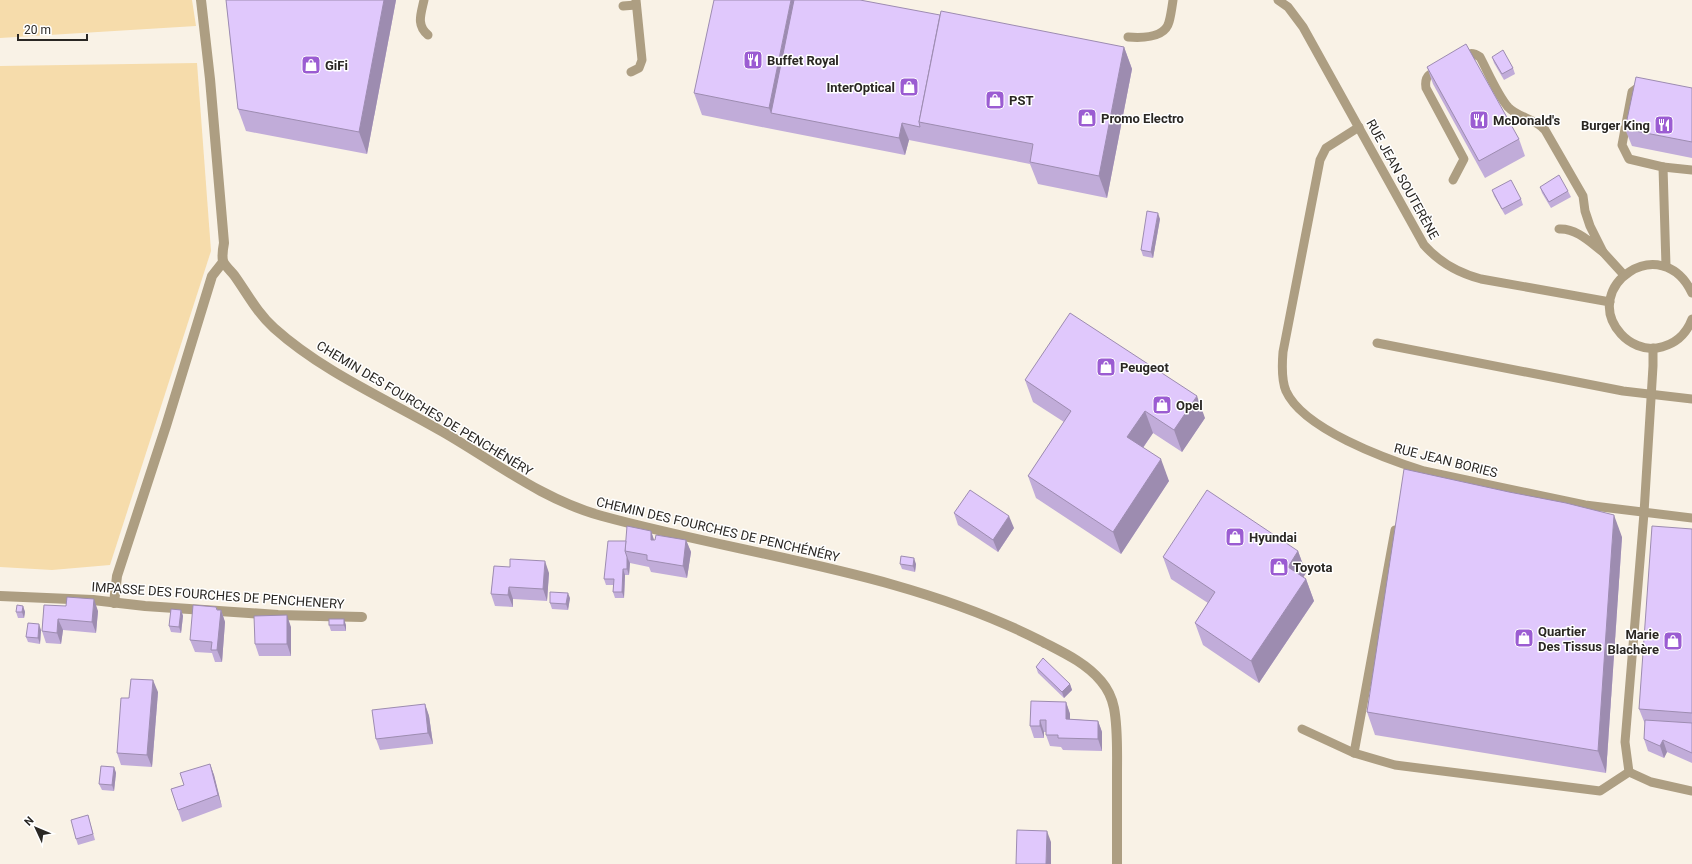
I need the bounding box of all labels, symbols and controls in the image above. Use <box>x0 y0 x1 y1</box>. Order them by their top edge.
scale bar <box>18 16 87 42</box>
text: 20 m <box>24 23 51 37</box>
restaurant icon: Buffet Royal <box>742 49 764 71</box>
place label: Buffet Royal <box>767 53 839 68</box>
shop icon: GiFi <box>300 54 322 76</box>
place label: GiFi <box>325 58 348 73</box>
shop icon: InterOptical <box>898 76 920 98</box>
place label: InterOptical <box>826 80 895 95</box>
shop icon: PST <box>984 89 1006 111</box>
place label: PST <box>1009 93 1033 108</box>
shop icon: Promo Electro <box>1076 107 1098 129</box>
restaurant icon: McDonald's <box>1468 109 1490 131</box>
place label: Promo Electro <box>1101 111 1184 126</box>
place label: McDonald's <box>1493 113 1560 128</box>
restaurant icon: Burger King <box>1653 114 1675 136</box>
street label: RUE JEAN SOUTERÈNE <box>1363 117 1442 242</box>
place label: Burger King <box>1581 118 1650 133</box>
street label: CHEMIN DES FOURCHES DE PENCHÉNÉRY <box>314 338 536 479</box>
shop icon: Peugeot <box>1095 356 1117 378</box>
place label: Peugeot <box>1120 360 1169 375</box>
shop icon: Opel <box>1151 394 1173 416</box>
place label: Opel <box>1176 398 1203 413</box>
street label: RUE JEAN BORIES <box>1392 440 1500 481</box>
street label: CHEMIN DES FOURCHES DE PENCHÉNÉRY <box>595 494 841 565</box>
shop icon: Hyundai <box>1224 526 1246 548</box>
place label: Hyundai <box>1249 530 1297 545</box>
shop icon: Toyota <box>1268 556 1290 578</box>
place label: Toyota <box>1293 560 1332 575</box>
street label: IMPASSE DES FOURCHES DE PENCHENERY <box>91 579 345 612</box>
place label: Quartier Des Tissus <box>1538 624 1602 654</box>
shop icon: Quartier Des Tissus <box>1513 627 1535 649</box>
place label: Marie Blachère <box>1608 627 1659 657</box>
shop icon: Marie Blachère <box>1662 630 1684 652</box>
north arrow <box>16 808 56 848</box>
text: N <box>22 814 37 829</box>

